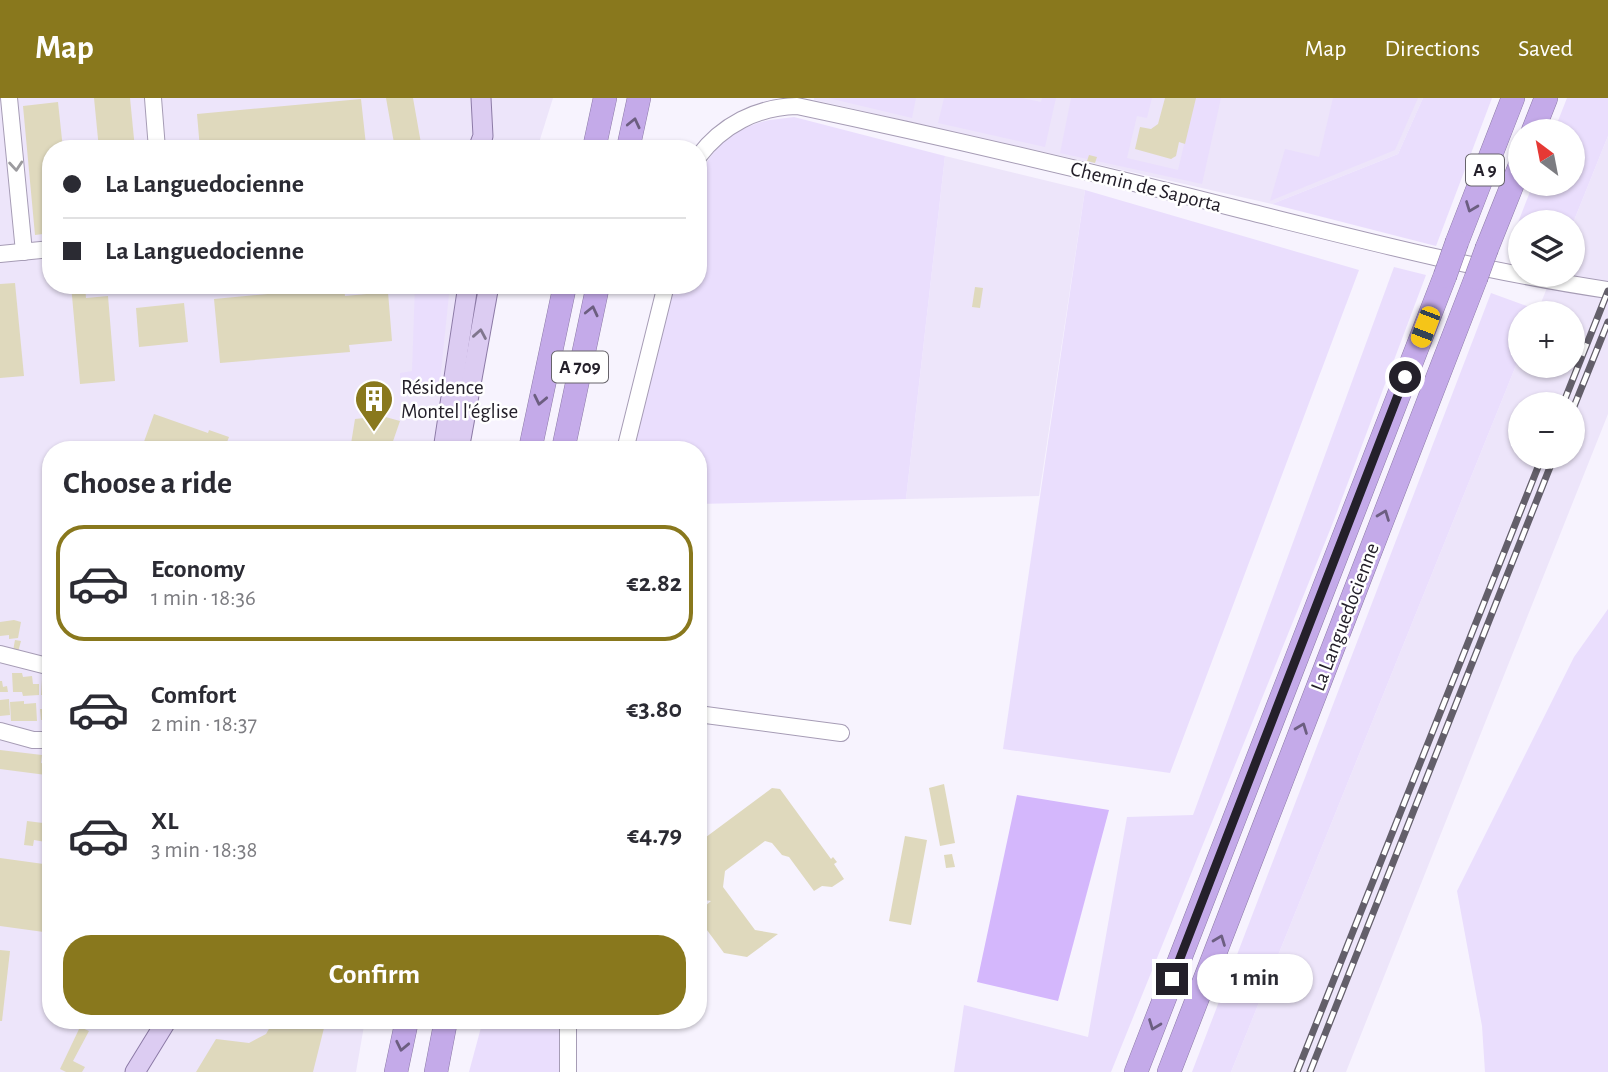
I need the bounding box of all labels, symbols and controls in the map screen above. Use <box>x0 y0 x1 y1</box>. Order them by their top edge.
text: Map <box>35 32 94 65</box>
text: Map <box>1304 37 1346 61</box>
text: Directions <box>1384 37 1480 61</box>
text: Saved <box>1518 37 1573 61</box>
one-way arrow <box>625 117 640 129</box>
north arrow <box>1508 119 1586 196</box>
map controls <box>1508 119 1585 469</box>
road number: A 9 <box>1466 155 1504 186</box>
street label: Chemin de Saporta <box>1068 158 1224 216</box>
one-way arrow <box>8 160 23 172</box>
text: La Languedocienne <box>105 171 304 197</box>
one-way arrow <box>1465 201 1479 213</box>
button: layers <box>1508 210 1585 287</box>
text: La Languedocienne <box>105 238 304 264</box>
button: + <box>1508 301 1585 378</box>
car <box>1408 304 1443 350</box>
one-way arrow <box>584 305 598 317</box>
one-way arrow <box>472 328 487 340</box>
road number: A 709 <box>552 352 608 382</box>
route start <box>1389 361 1421 393</box>
place label: Résidence Montel l'église <box>401 377 518 422</box>
building icon: Résidence Montel l'église <box>353 378 395 433</box>
button: − <box>1508 392 1585 469</box>
one-way arrow <box>534 394 549 406</box>
text: Choose a ride <box>63 467 232 499</box>
one-way arrow <box>1376 510 1390 522</box>
street label: La Languedocienne <box>1307 540 1383 694</box>
icon: car <box>67 552 130 615</box>
text: Economy <box>151 556 245 582</box>
text: €2.82 <box>627 570 682 596</box>
text: 1 min · 18:36 <box>151 587 256 610</box>
icon: car <box>67 678 130 741</box>
text: Comfort <box>151 682 236 708</box>
text: €3.80 <box>626 696 682 722</box>
text: 2 min · 18:37 <box>151 713 257 736</box>
one-way arrow <box>1294 722 1308 734</box>
icon: car <box>67 804 130 867</box>
text: XL <box>151 808 178 834</box>
text: €4.79 <box>627 822 682 848</box>
text: 3 min · 18:38 <box>151 839 257 862</box>
one-way arrow <box>1211 934 1225 946</box>
button: Confirm <box>63 935 686 1015</box>
callout: 1 min <box>1196 954 1312 1004</box>
route end <box>1156 963 1188 995</box>
text: 1 min <box>1231 967 1279 990</box>
one-way arrow <box>1149 1018 1163 1030</box>
one-way arrow <box>395 1040 410 1052</box>

